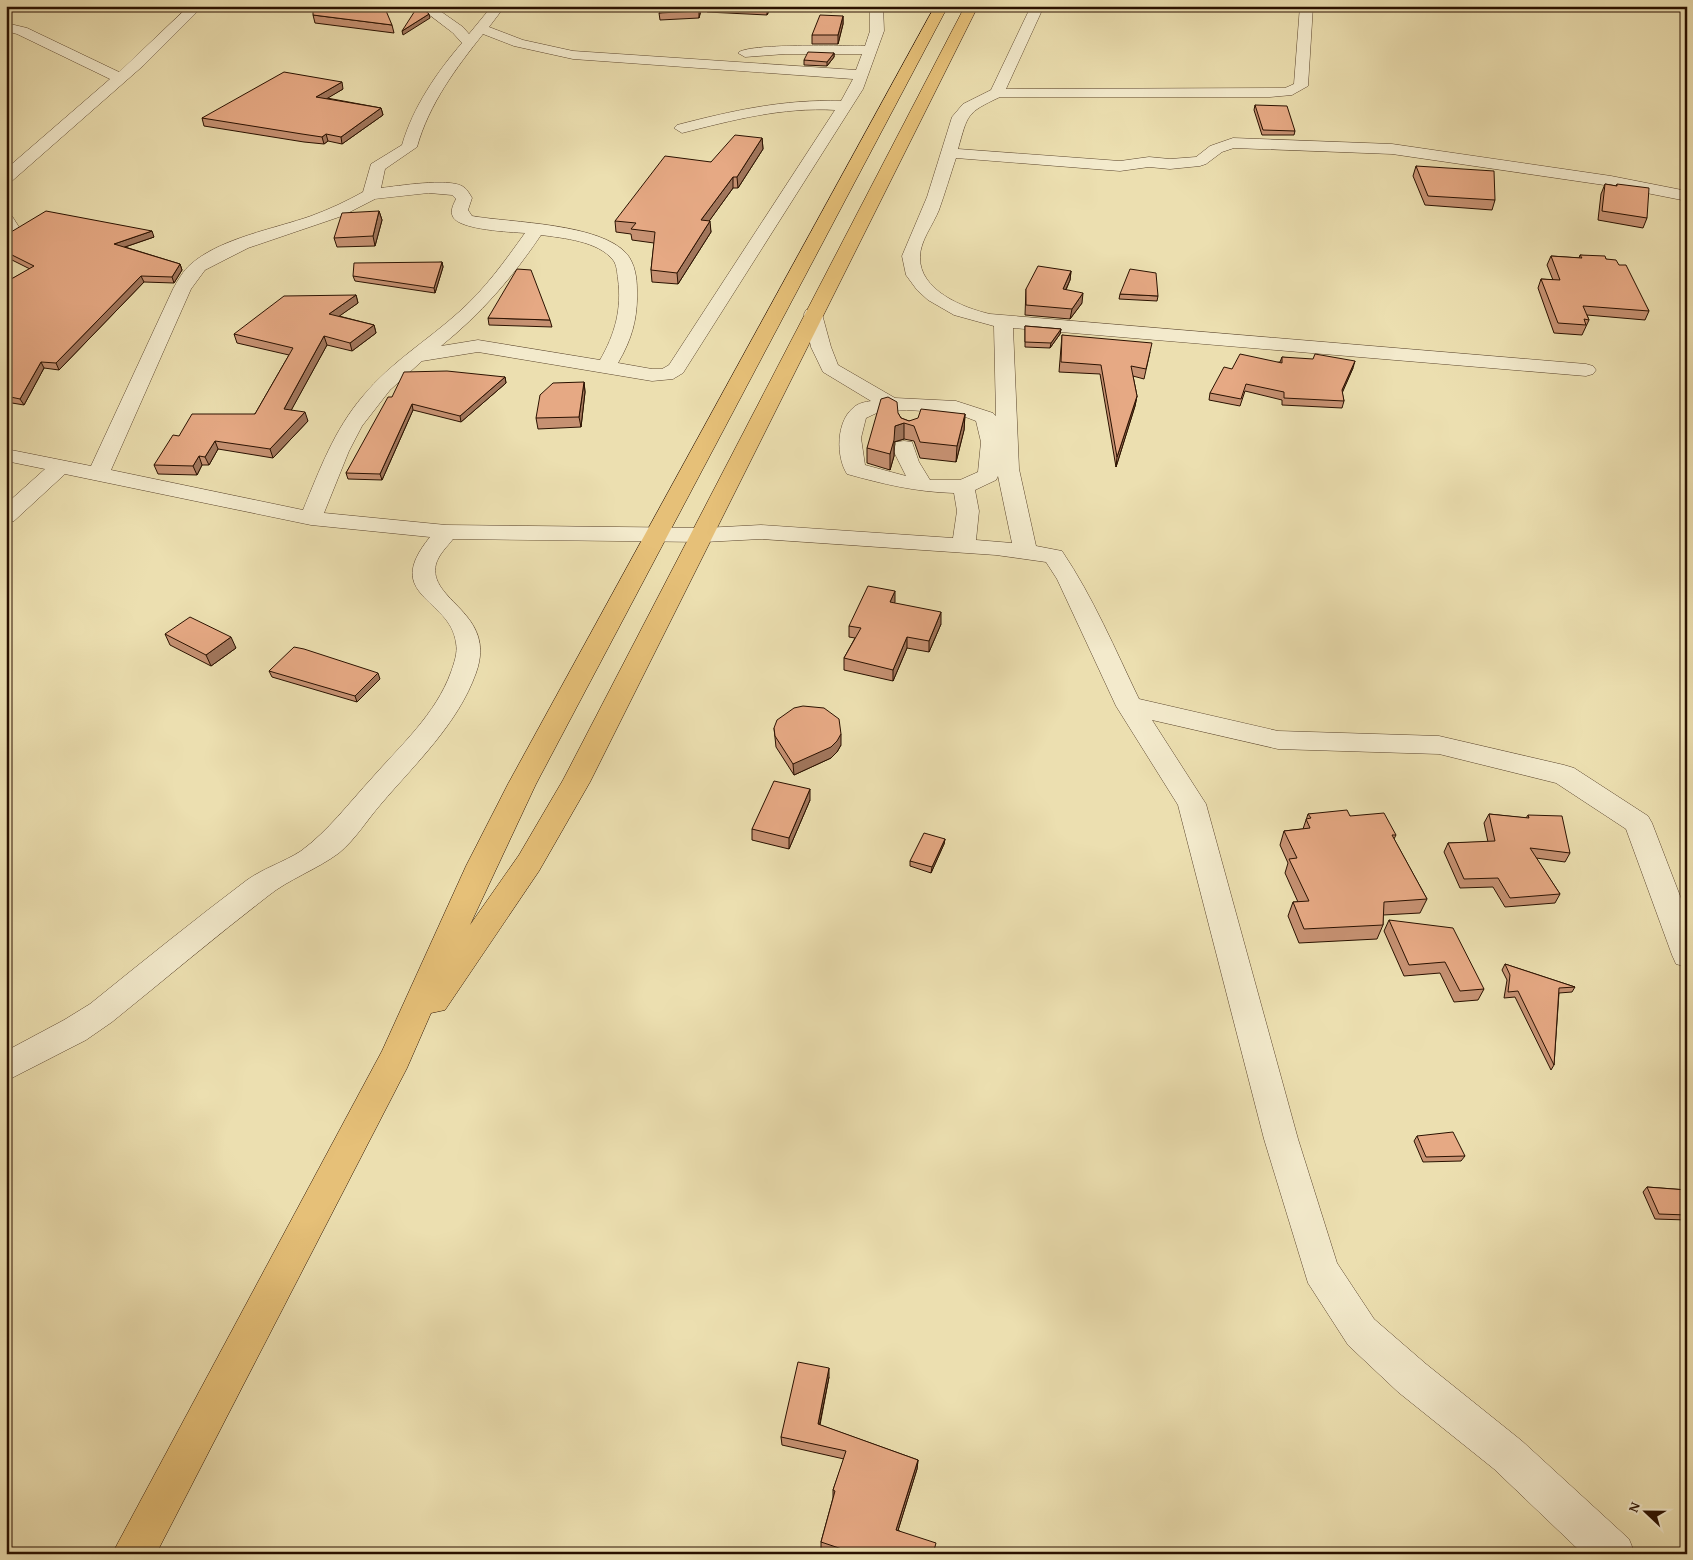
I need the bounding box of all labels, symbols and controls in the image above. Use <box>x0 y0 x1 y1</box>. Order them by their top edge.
north arrow <box>1620 1488 1670 1538</box>
text: N <box>1623 1498 1645 1515</box>

